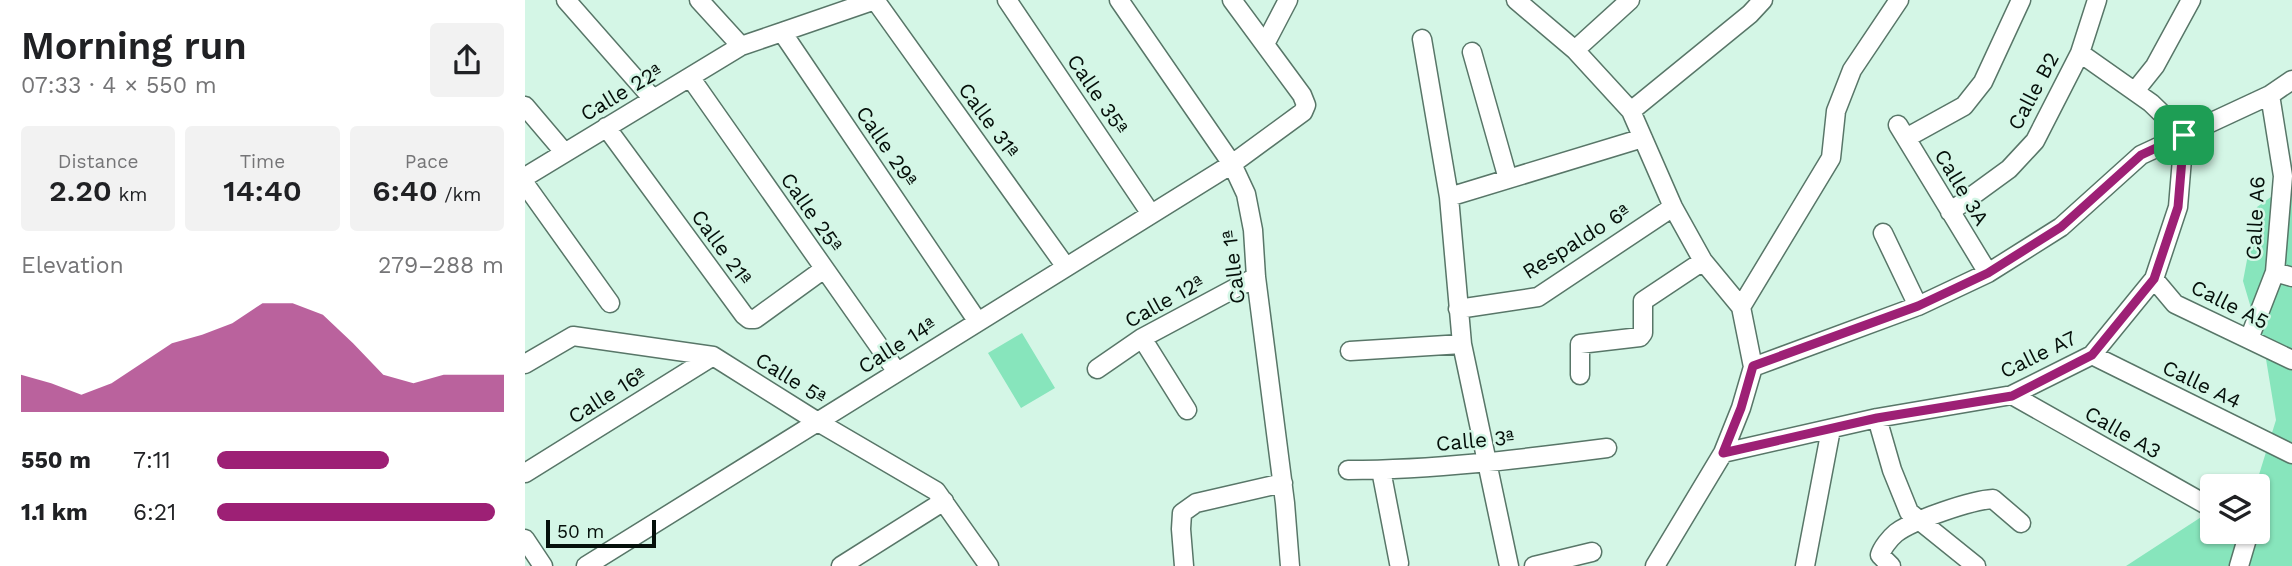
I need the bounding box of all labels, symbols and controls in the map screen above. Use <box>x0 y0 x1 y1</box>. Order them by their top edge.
button: share <box>430 23 504 97</box>
text: Morning run <box>21 24 247 68</box>
street label: Calle B2 <box>2002 48 2064 134</box>
street label: Calle 35ª <box>1062 49 1134 139</box>
street label: Calle 22ª <box>576 58 666 126</box>
text: 07:33 · 4 × 550 m <box>21 72 217 99</box>
street label: Calle 31ª <box>953 78 1025 162</box>
street label: Calle 29ª <box>851 101 923 191</box>
pin <box>2154 105 2214 165</box>
icon: arrive <box>2165 116 2203 154</box>
street label: Calle 3A <box>1930 144 1995 230</box>
text: Distance <box>58 150 139 173</box>
text: Time <box>240 150 285 173</box>
text: Pace <box>405 150 449 173</box>
street label: Calle 25ª <box>776 168 848 256</box>
text: 2.20 <box>49 173 112 208</box>
text: 14:40 <box>223 173 302 208</box>
text: 6:40 <box>372 173 438 208</box>
street label: Calle A6 <box>2240 175 2270 261</box>
text: km <box>112 183 147 206</box>
text: /km <box>438 183 481 206</box>
street label: Respaldo 6ª <box>1518 198 1634 284</box>
street label: Calle 21ª <box>686 205 758 289</box>
street label: Calle 1ª <box>1216 229 1250 305</box>
text: Elevation <box>21 252 124 279</box>
text: 279–288 m <box>378 252 504 279</box>
street label: Calle 12ª <box>1120 269 1208 333</box>
street label: Calle A5 <box>2187 274 2273 334</box>
street label: Calle 14ª <box>853 311 941 379</box>
street label: Calle A7 <box>1996 325 2081 383</box>
street label: Calle 5ª <box>751 347 831 409</box>
street label: Calle A4 <box>2159 354 2245 414</box>
street label: Calle 16ª <box>563 361 651 429</box>
street label: Calle A3 <box>2081 400 2165 464</box>
street label: Calle 3ª <box>1435 424 1515 456</box>
text: 550 m <box>21 447 91 474</box>
text: 7:11 <box>133 447 171 474</box>
map controls <box>2200 474 2270 544</box>
button: layers <box>2200 474 2270 544</box>
text: 1.1 km <box>21 499 88 526</box>
text: 6:21 <box>133 499 176 526</box>
scale bar <box>546 517 656 549</box>
text: 50 m <box>557 520 604 543</box>

